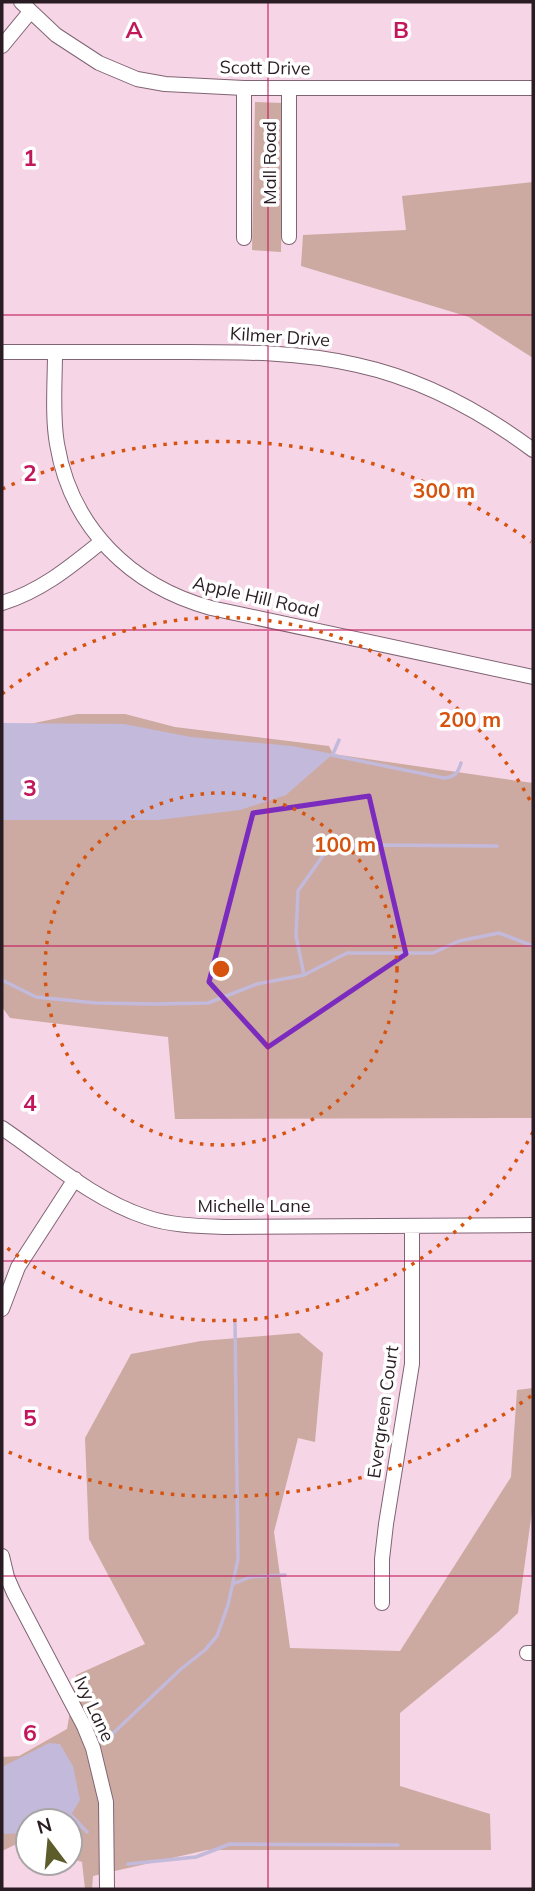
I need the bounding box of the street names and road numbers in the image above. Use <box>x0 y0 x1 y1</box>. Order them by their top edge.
street label: Scott Drive <box>219 55 311 80</box>
street label: Mall Road <box>258 121 281 205</box>
street label: Kilmer Drive <box>229 322 331 351</box>
street label: Apple Hill Road <box>191 571 322 622</box>
street label: Michelle Lane <box>198 1194 311 1217</box>
street label: Evergreen Court <box>362 1344 403 1480</box>
street label: Ivy Lane <box>69 1672 120 1745</box>

